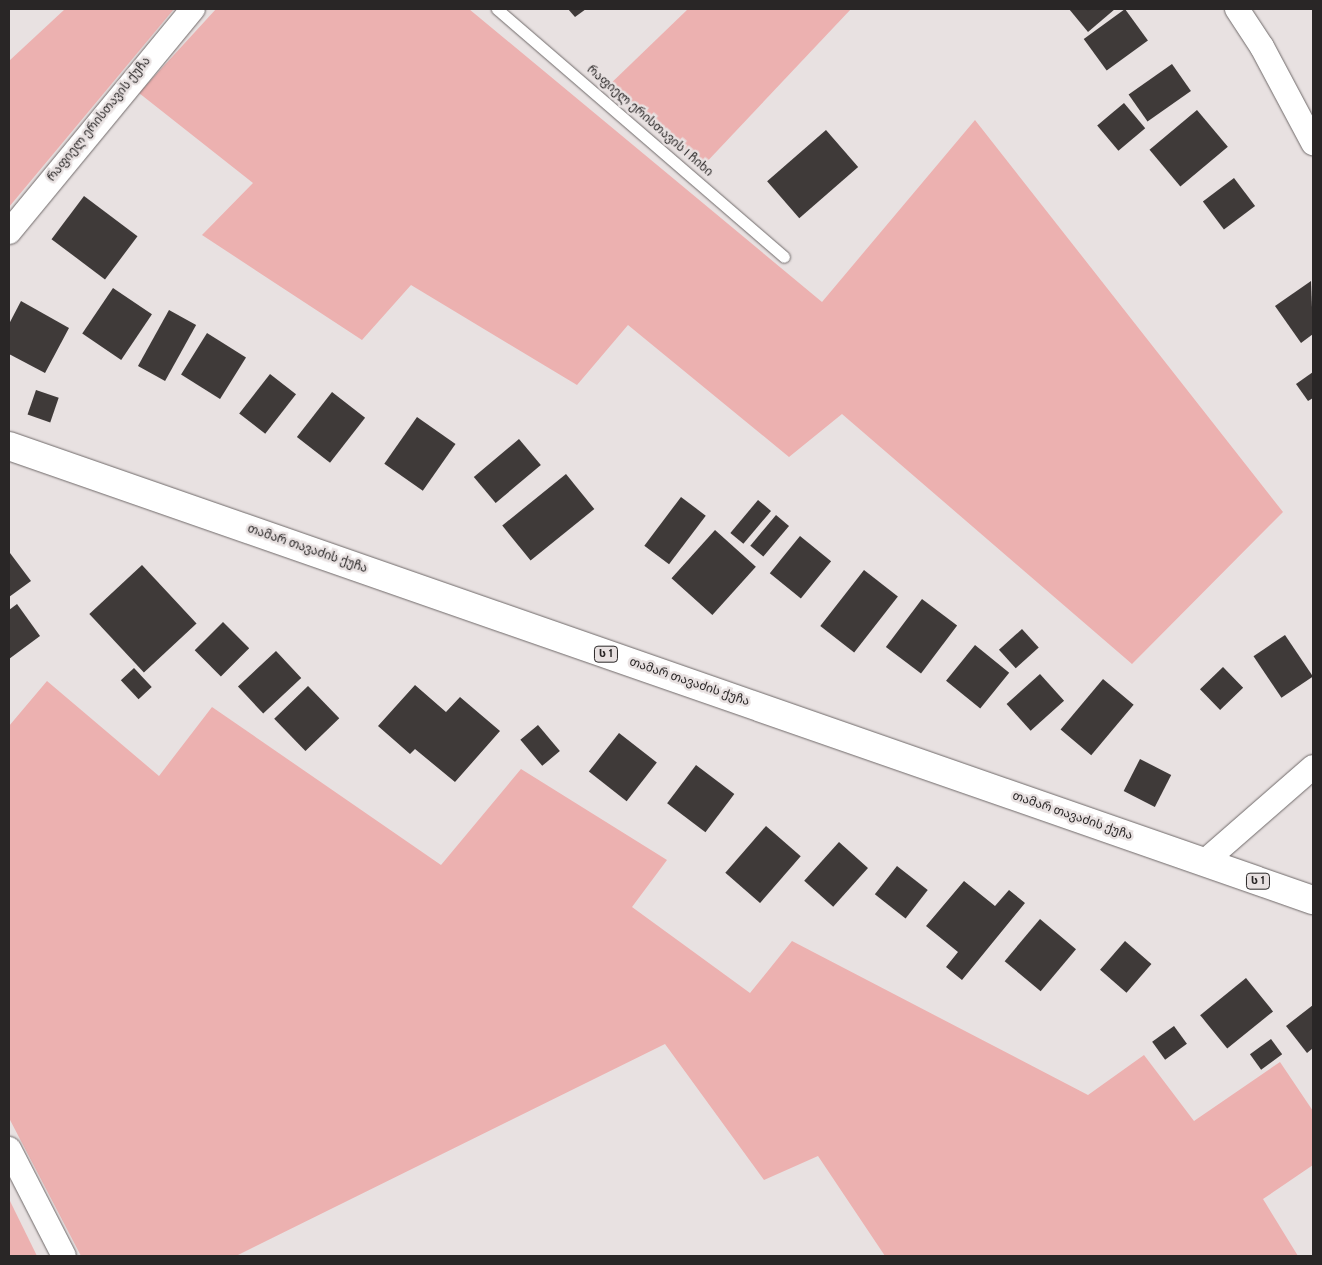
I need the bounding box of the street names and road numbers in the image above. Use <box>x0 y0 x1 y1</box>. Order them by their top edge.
street label: რაფიელ ერისთავის ქუჩა <box>45 55 155 185</box>
street label: რაფიელ ერისთავის I ჩიხი <box>583 63 715 181</box>
street label: თამარ თავაძის ქუჩა <box>245 523 369 577</box>
road number: ს 1 <box>594 646 618 662</box>
street label: თამარ თავაძის ქუჩა <box>627 656 751 710</box>
street label: თამარ თავაძის ქუჩა <box>1010 790 1134 844</box>
road number: ს 1 <box>1246 872 1270 889</box>

